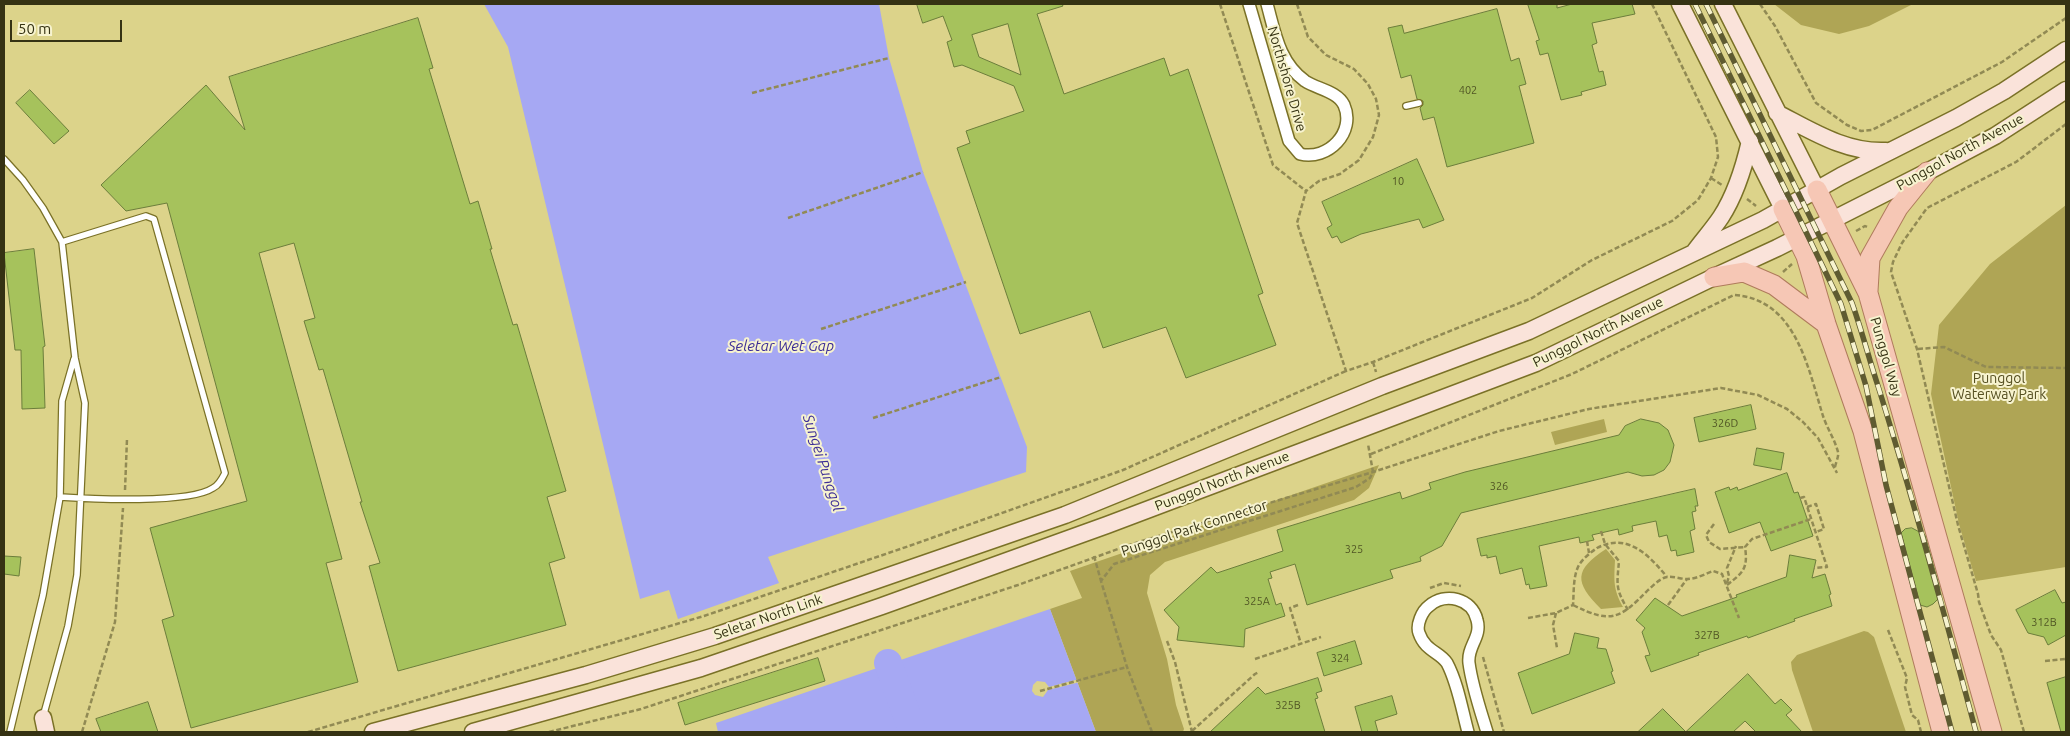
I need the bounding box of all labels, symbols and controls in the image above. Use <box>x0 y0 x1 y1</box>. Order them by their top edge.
scale bar <box>12 10 125 42</box>
text: 50 m <box>18 20 51 37</box>
street label: Northshore Drive <box>1264 25 1310 133</box>
house number: 402 <box>1459 83 1477 97</box>
street label: Punggol North Avenue <box>1893 110 2027 194</box>
house number: 10 <box>1392 174 1404 188</box>
street label: Punggol North Avenue <box>1530 293 1666 371</box>
street label: Punggol Way <box>1867 315 1905 399</box>
water label: Seletar Wet Gap <box>728 337 834 355</box>
park label: Punggol Waterway Park <box>1952 370 2046 402</box>
water label: Sungei Punggol <box>799 412 847 514</box>
house number: 326D <box>1712 416 1738 430</box>
street label: Punggol North Avenue <box>1152 448 1292 514</box>
house number: 326 <box>1490 479 1508 493</box>
street label: Punggol Park Connector <box>1119 496 1269 560</box>
house number: 325 <box>1345 542 1363 556</box>
street label: Seletar North Link <box>712 591 824 643</box>
house number: 325A <box>1244 594 1270 608</box>
house number: 312B <box>2031 615 2057 629</box>
house number: 327B <box>1694 628 1720 642</box>
house number: 324 <box>1331 651 1349 665</box>
house number: 325B <box>1275 698 1301 712</box>

